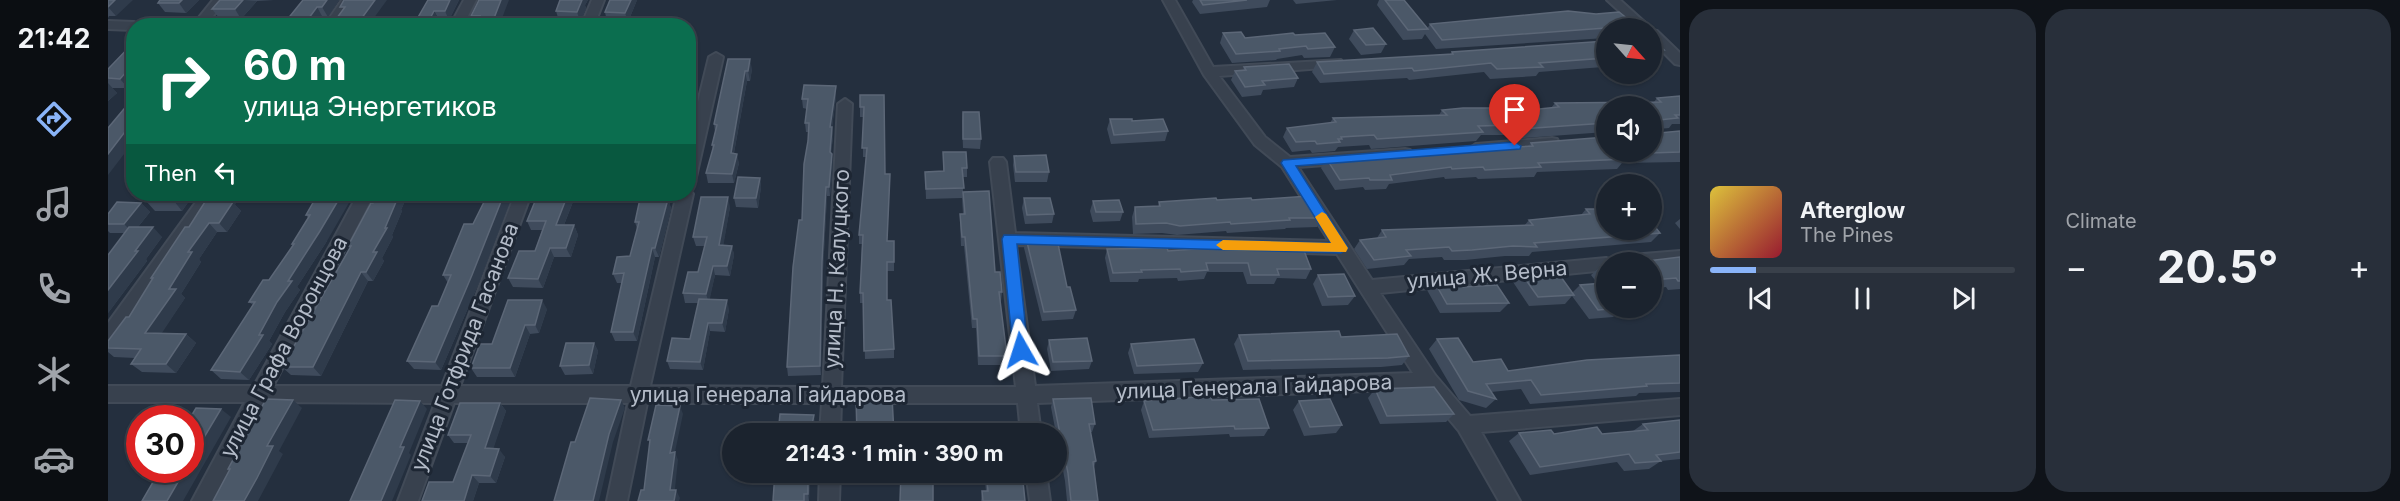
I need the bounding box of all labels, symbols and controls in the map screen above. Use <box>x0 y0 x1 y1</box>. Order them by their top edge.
north arrow <box>1596 18 1662 84</box>
map controls <box>1596 18 1662 318</box>
text: 21:42 <box>18 22 90 55</box>
text: 60 m <box>243 39 347 90</box>
icon: right <box>144 42 222 120</box>
pin <box>1489 84 1540 146</box>
text: улица Энергетиков <box>243 90 497 123</box>
icon: arrive <box>1498 93 1531 126</box>
button: sound <box>1596 96 1662 162</box>
icon: directions <box>33 98 75 140</box>
icon: left <box>209 156 242 189</box>
text: Then <box>144 160 197 186</box>
street label: улица Н. Калуцкого <box>819 168 854 370</box>
button: + <box>1596 174 1662 240</box>
icon: music <box>33 183 75 225</box>
text: Afterglow <box>1800 197 1905 223</box>
text: Climate <box>2066 209 2137 233</box>
street label: улица Готфрида Гасанова <box>406 219 523 474</box>
text: The Pines <box>1800 223 1894 247</box>
street label: улица Графа Воронцова <box>215 232 353 462</box>
text: 20.5° <box>2157 239 2278 294</box>
text: − <box>2066 247 2087 287</box>
text: + <box>2348 247 2370 287</box>
button: − <box>1596 252 1662 318</box>
street label: улица Ж. Верна <box>1406 255 1568 294</box>
icon: phone <box>33 268 75 310</box>
icon: previous <box>1744 282 1777 315</box>
icon: pause <box>1846 282 1879 315</box>
icon: next <box>1947 282 1980 315</box>
position arrow <box>989 318 1053 382</box>
icon: climate <box>33 353 75 395</box>
street label: улица Генерала Гайдарова <box>1115 369 1393 404</box>
street label: улица Генерала Гайдарова <box>630 382 906 407</box>
speed limit sign: 30 <box>126 405 204 483</box>
icon: car <box>33 438 75 480</box>
text: 21:43 · 1 min · 390 m <box>785 440 1004 466</box>

